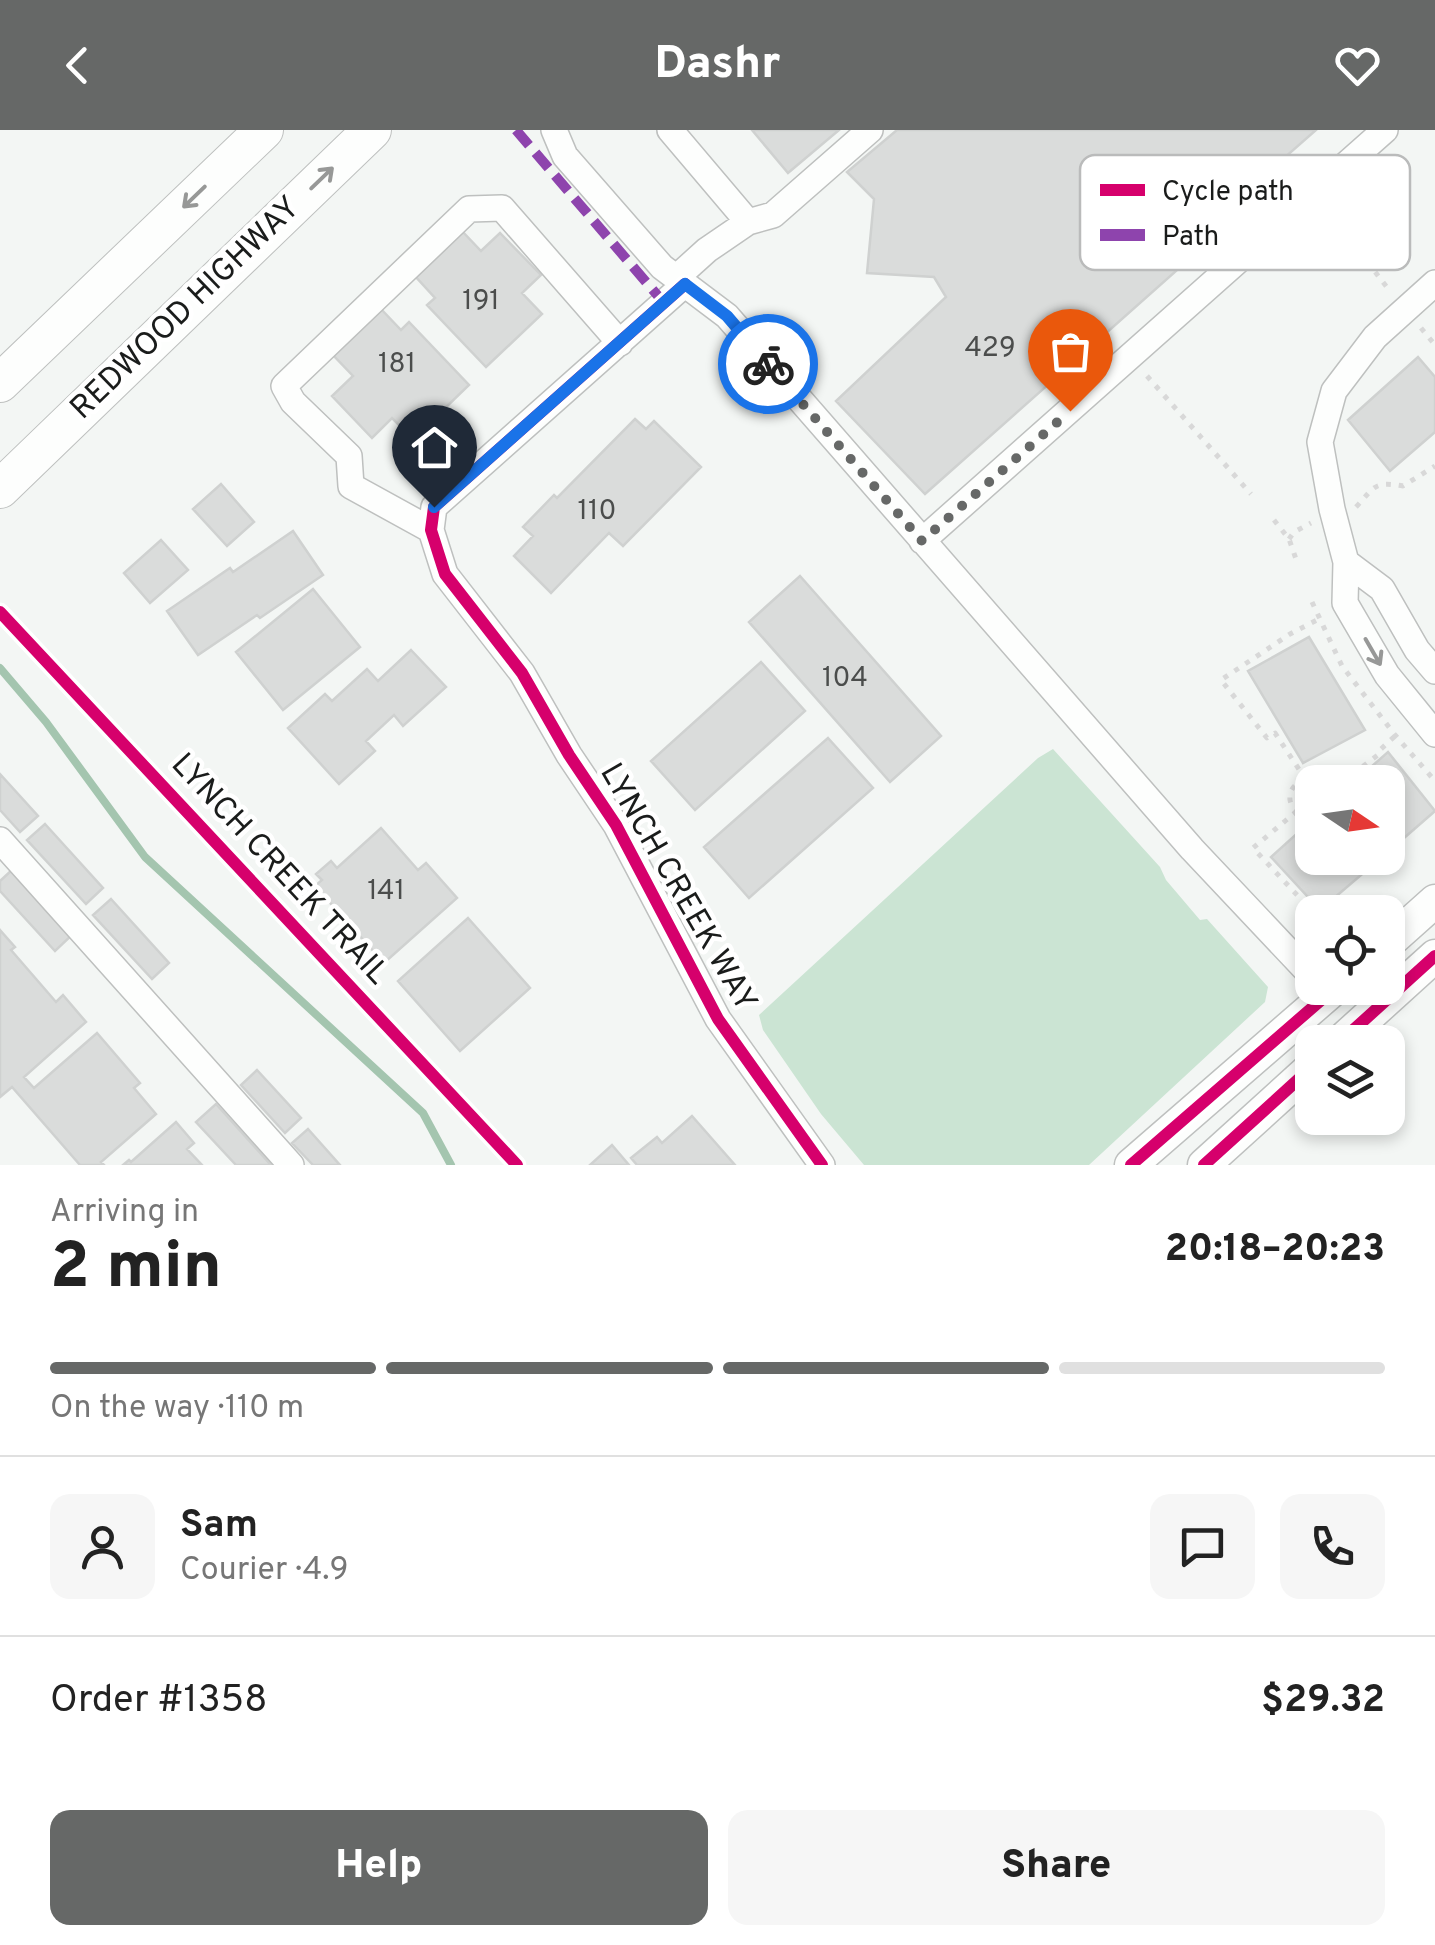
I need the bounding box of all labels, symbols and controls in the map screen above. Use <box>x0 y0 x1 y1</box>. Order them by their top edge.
text: Dashr <box>655 37 781 94</box>
icon: back <box>50 38 105 93</box>
icon: heart <box>1330 38 1385 93</box>
legend <box>1080 155 1410 270</box>
one-way arrow <box>310 166 334 190</box>
text: Cycle path <box>1162 175 1294 211</box>
one-way arrow <box>182 185 206 209</box>
street label: REDWOOD HIGHWAY <box>63 189 309 429</box>
text: Path <box>1162 220 1219 256</box>
house number: 191 <box>462 284 500 320</box>
pin <box>1028 309 1113 412</box>
courier <box>718 314 818 414</box>
icon: bag <box>1043 324 1098 379</box>
house number: 429 <box>964 331 1016 367</box>
icon: bike <box>741 337 796 392</box>
house number: 181 <box>378 347 416 383</box>
pin <box>392 405 477 508</box>
icon: home <box>407 420 462 475</box>
house number: 110 <box>578 494 616 530</box>
one-way arrow <box>1364 637 1384 666</box>
house number: 104 <box>822 661 868 697</box>
street label: LYNCH CREEK TRAIL <box>161 746 397 994</box>
street label: LYNCH CREEK WAY <box>590 757 764 1019</box>
north arrow <box>1295 765 1405 875</box>
map controls <box>1295 765 1405 1135</box>
house number: 141 <box>367 874 405 910</box>
button: locate <box>1295 895 1405 1005</box>
button: layers <box>1295 1025 1405 1135</box>
text: Arriving in <box>50 1193 199 1233</box>
text: 20:18–20:23 <box>1165 1226 1385 1275</box>
text: 2 min <box>50 1229 222 1311</box>
text: On the way · 110 m <box>50 1389 304 1429</box>
button: person <box>50 1494 155 1599</box>
button: chat <box>1150 1494 1255 1599</box>
button: phone <box>1280 1494 1385 1599</box>
text: Sam <box>180 1502 258 1551</box>
text: Courier · 4.9 <box>180 1551 349 1591</box>
text: Order #1358 <box>50 1677 267 1726</box>
text: $29.32 <box>1261 1677 1385 1726</box>
button: Help <box>50 1810 708 1925</box>
button: Share <box>728 1810 1385 1925</box>

